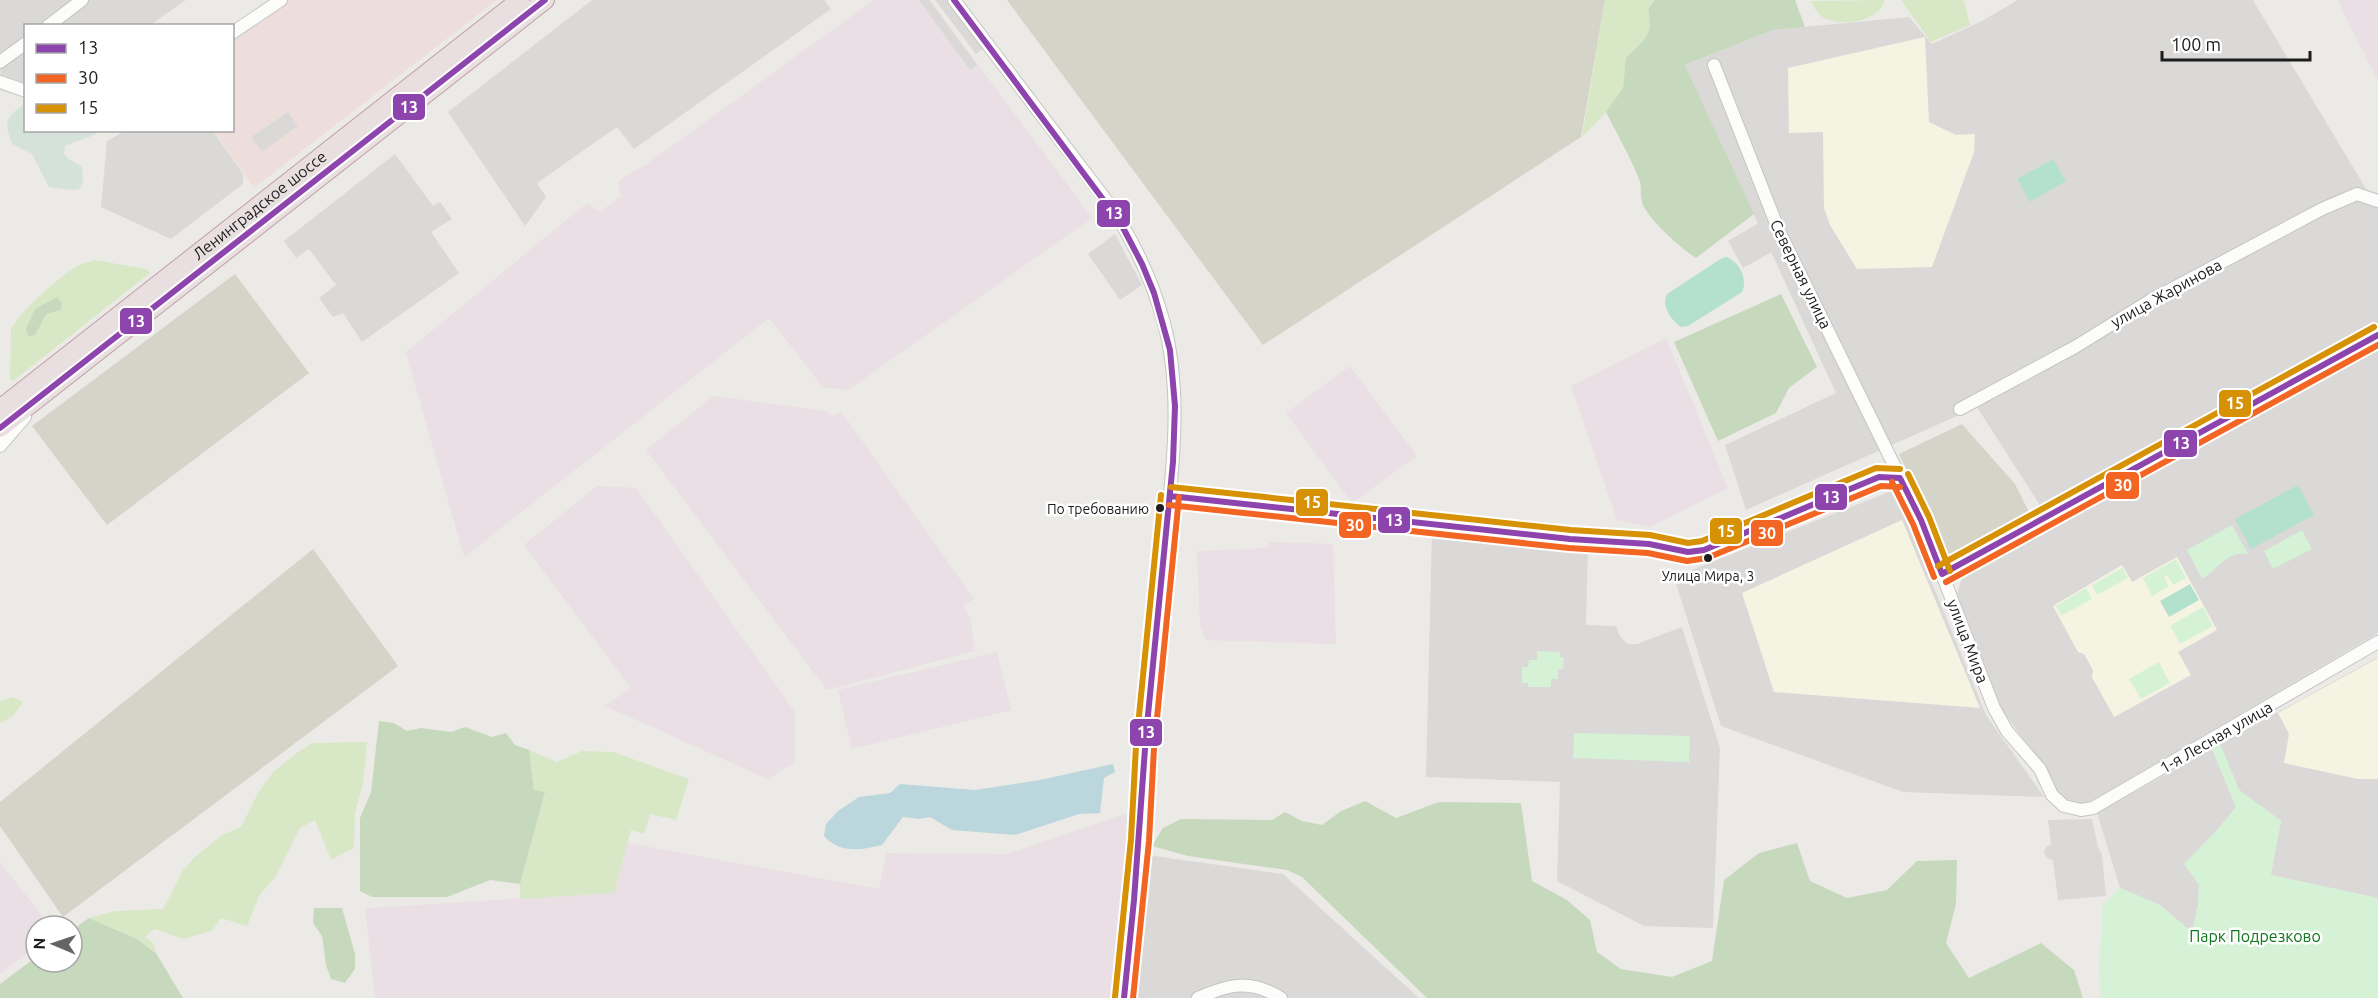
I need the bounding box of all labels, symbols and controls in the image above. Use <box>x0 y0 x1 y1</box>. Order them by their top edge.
legend <box>24 24 234 132</box>
scale bar <box>2162 24 2310 62</box>
text: 100 m <box>2171 34 2221 54</box>
text: 13 <box>78 37 98 57</box>
text: 30 <box>78 67 98 87</box>
line badge: 13 <box>392 93 426 121</box>
text: 15 <box>78 97 98 117</box>
text: 13 <box>400 98 418 116</box>
street label: Ленинградское шоссе <box>189 147 330 263</box>
line badge: 13 <box>1096 199 1131 228</box>
text: 13 <box>1105 204 1123 222</box>
street label: Северная улица <box>1767 216 1835 332</box>
street label: улица Жаринова <box>2107 255 2225 331</box>
line badge: 13 <box>119 307 153 335</box>
text: 13 <box>127 312 145 330</box>
line badge: 15 <box>2218 389 2252 418</box>
text: 15 <box>2226 394 2244 412</box>
line badge: 13 <box>2163 429 2198 458</box>
text: 13 <box>2172 434 2190 452</box>
line badge: 30 <box>2105 471 2140 500</box>
text: 30 <box>2114 476 2132 494</box>
line badge: 13 <box>1814 483 1848 511</box>
line badge: 15 <box>1295 488 1329 517</box>
text: 13 <box>1822 488 1840 506</box>
text: 15 <box>1303 493 1321 511</box>
place label: По требованию <box>1047 501 1149 517</box>
marker: По требованию <box>1154 502 1166 514</box>
line badge: 13 <box>1377 506 1411 534</box>
line badge: 30 <box>1338 511 1372 539</box>
text: 13 <box>1385 511 1403 529</box>
text: 30 <box>1346 516 1364 534</box>
line badge: 15 <box>1709 517 1743 545</box>
line badge: 30 <box>1750 519 1784 547</box>
text: 15 <box>1717 522 1735 540</box>
text: 30 <box>1758 524 1776 542</box>
marker: Улица Мира, 3 <box>1702 552 1714 564</box>
place label: Улица Мира, 3 <box>1662 568 1754 584</box>
street label: улица Мира <box>1944 597 1992 685</box>
street label: 1-я Лесная улица <box>2157 697 2275 777</box>
line badge: 13 <box>1129 718 1163 747</box>
text: 13 <box>1137 723 1155 741</box>
north arrow <box>24 914 84 974</box>
park label: Парк Подрезково <box>2189 927 2321 945</box>
text: N <box>30 937 48 950</box>

